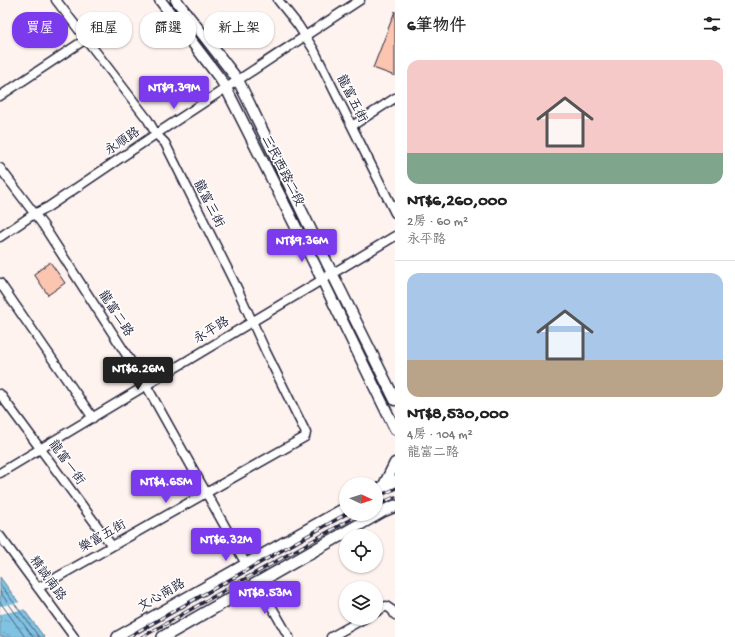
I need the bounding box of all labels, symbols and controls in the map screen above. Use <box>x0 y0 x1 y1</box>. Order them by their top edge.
chip: 買屋 <box>12 12 68 48</box>
chip: 租屋 <box>76 12 132 48</box>
chip: 篩選 <box>140 12 196 48</box>
chip: 新上架 <box>204 12 274 48</box>
icon: filters <box>701 13 723 35</box>
text: 6筆物件 <box>407 17 467 37</box>
street label: 龍富五街 <box>333 72 370 126</box>
pin: NT$9.39M <box>133 76 215 110</box>
text: NT$9.39M <box>148 81 200 96</box>
icon: home <box>529 86 601 158</box>
street label: 永順路 <box>102 124 143 159</box>
street label: 三民西路二段 <box>258 132 307 209</box>
street label: 龍富三街 <box>190 177 227 231</box>
text: NT$6,260,000 <box>407 192 507 212</box>
text: 2房 · 60 m² <box>407 215 468 230</box>
pin: NT$9.36M <box>261 229 343 263</box>
text: 永平路 <box>407 233 446 248</box>
text: NT$9.36M <box>276 234 328 249</box>
street label: 龍富二路 <box>95 288 136 340</box>
icon: home <box>529 299 601 371</box>
street label: 永平路 <box>191 314 233 347</box>
pin: NT$6.26M <box>97 357 179 391</box>
text: NT$6.26M <box>112 362 164 377</box>
text: NT$8,530,000 <box>407 405 509 425</box>
text: 4房 · 104 m² <box>407 428 473 443</box>
street label: 龍富一街 <box>45 437 88 488</box>
text: 龍富二路 <box>407 446 459 461</box>
pin: NT$4.65M <box>125 470 207 504</box>
text: NT$4.65M <box>140 475 192 490</box>
north arrow <box>339 477 383 521</box>
map controls <box>339 477 383 625</box>
street label: 樂富五街 <box>76 516 129 556</box>
pin: NT$6.32M <box>185 528 267 562</box>
button: locate <box>339 529 383 573</box>
text: NT$6.32M <box>200 533 252 548</box>
street label: 精誠南路 <box>26 553 69 604</box>
street label: 文心南路 <box>135 576 188 615</box>
pin: NT$8.53M <box>224 581 306 615</box>
button: layers <box>339 581 383 625</box>
text: NT$8.53M <box>238 586 292 601</box>

